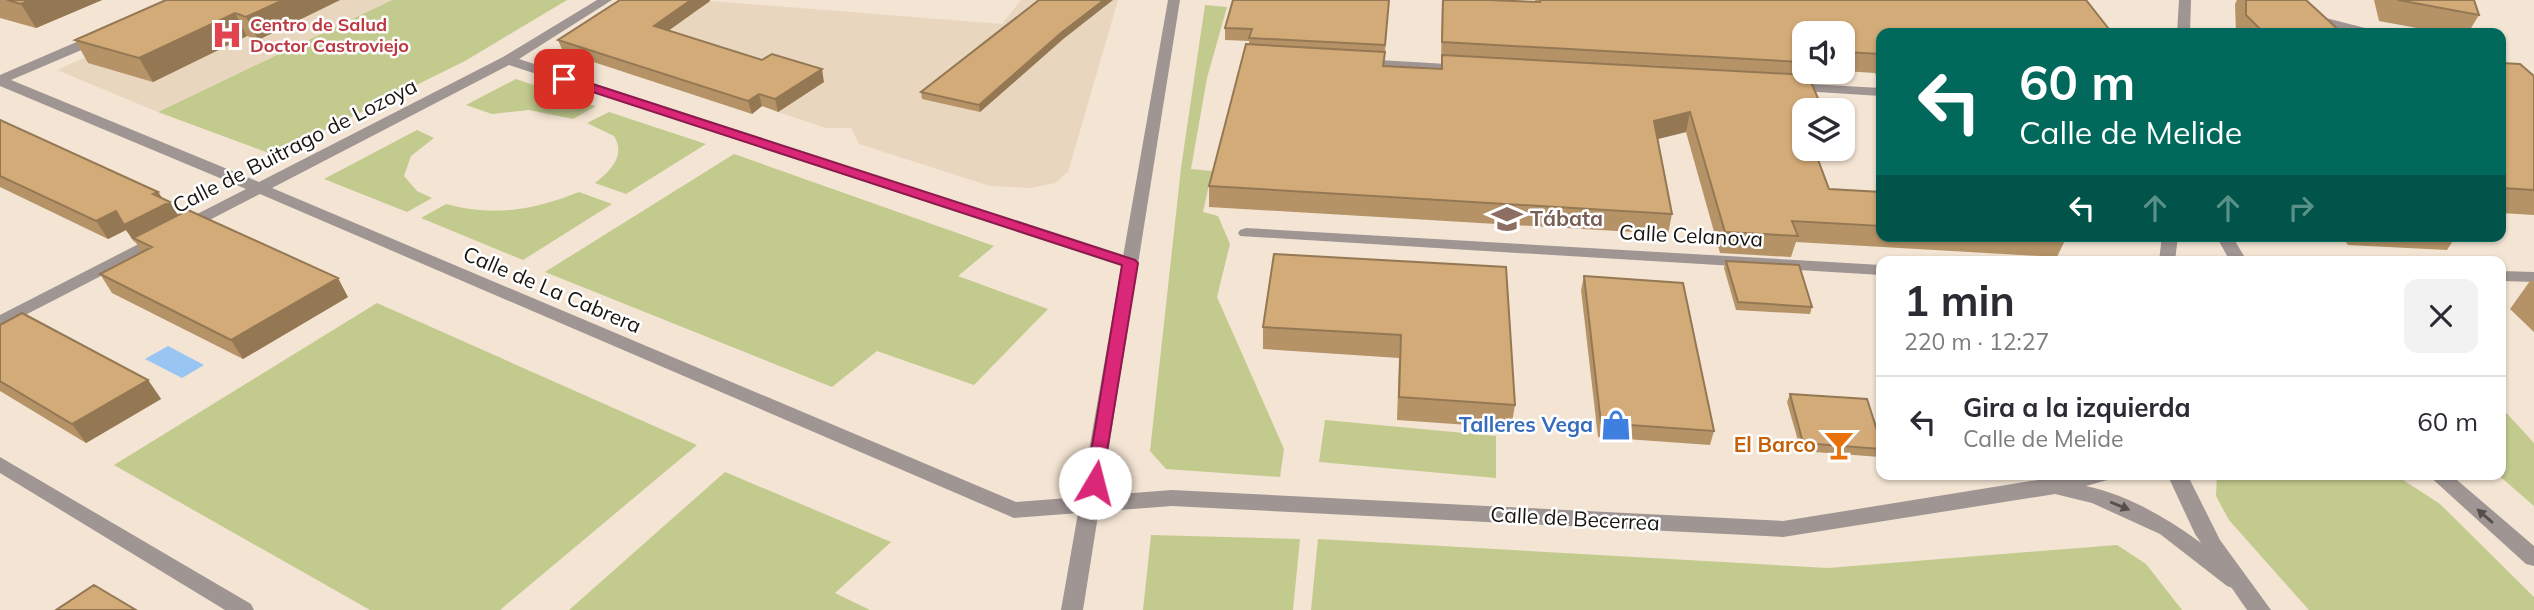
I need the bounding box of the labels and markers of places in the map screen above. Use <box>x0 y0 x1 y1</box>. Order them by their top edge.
place label: Centro de Salud Doctor Castroviejo <box>250 13 409 57</box>
hospital icon: Centro de Salud Doctor Castroviejo <box>210 18 244 52</box>
pin <box>534 49 594 109</box>
school or university icon: Tábata <box>1490 202 1524 236</box>
place label: Tábata <box>1530 205 1603 231</box>
shop icon: Talleres Vega <box>1599 408 1633 442</box>
place label: Talleres Vega <box>1459 411 1593 437</box>
bar icon: El Barco <box>1822 428 1856 462</box>
place label: El Barco <box>1734 431 1816 457</box>

